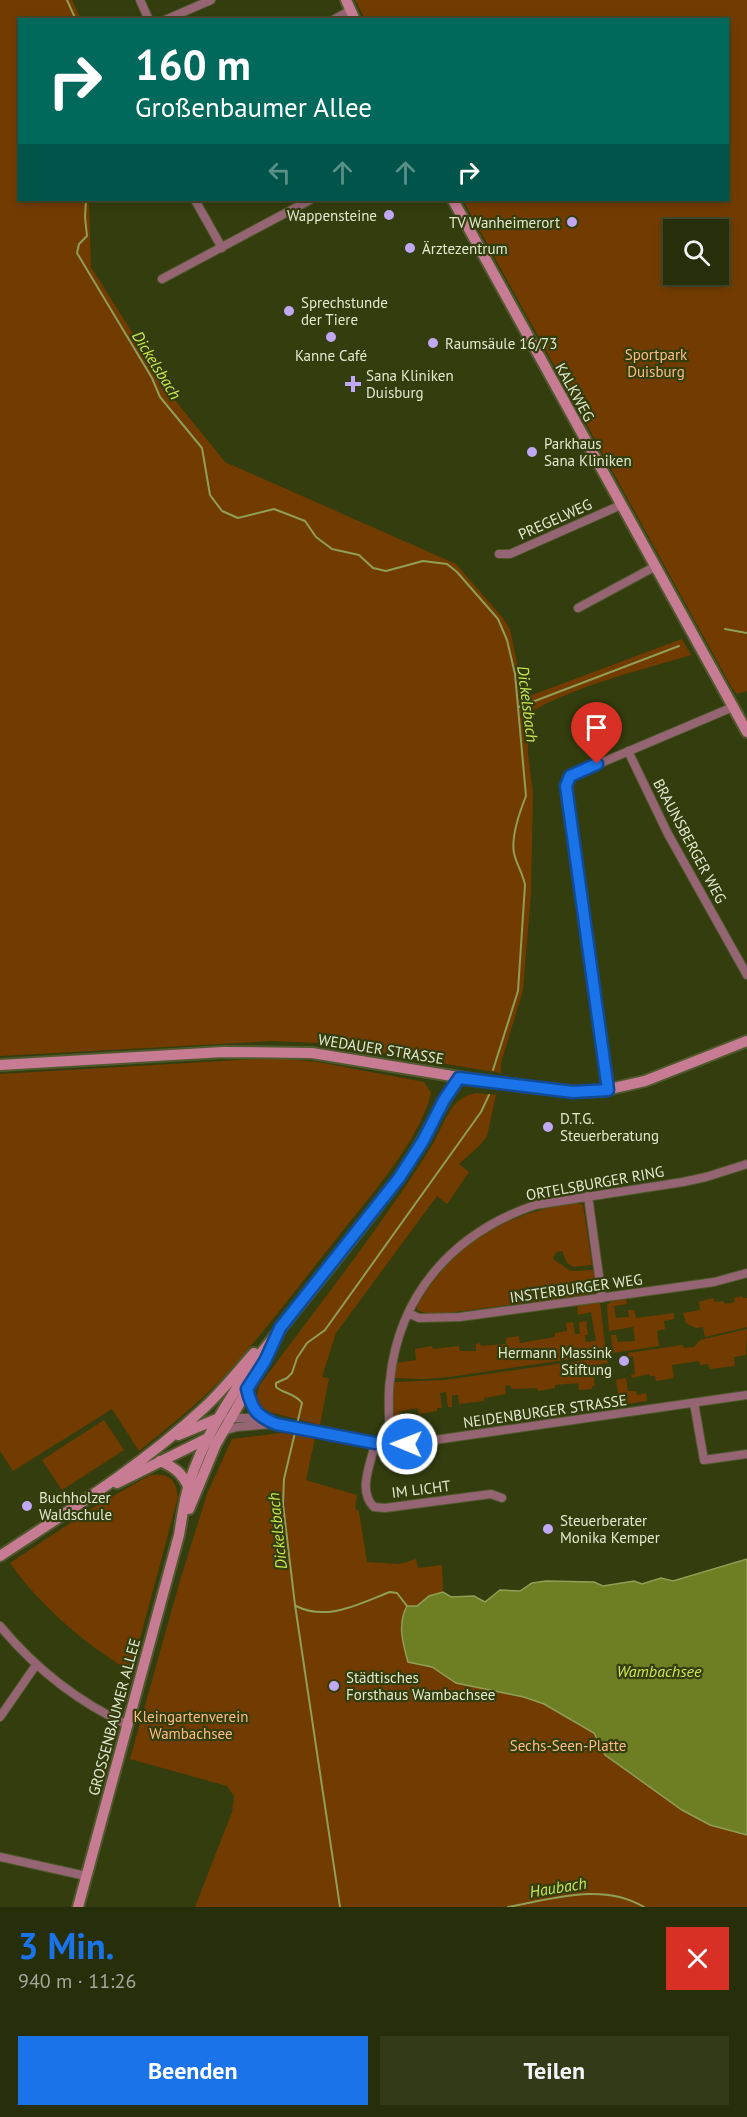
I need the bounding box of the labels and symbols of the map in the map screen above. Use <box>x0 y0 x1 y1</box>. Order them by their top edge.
place label: Wappensteine <box>287 206 377 225</box>
marker: Wappensteine <box>382 208 396 222</box>
place label: TV Wanheimerort <box>449 213 560 232</box>
marker: TV Wanheimerort <box>565 215 579 229</box>
place label: Ärztezentrum <box>422 239 508 258</box>
marker: Ärztezentrum <box>403 241 417 255</box>
place label: Sprechstunde der Tiere <box>301 293 388 329</box>
marker: Sprechstunde der Tiere <box>282 304 296 318</box>
water label: Dickelsbach <box>128 327 186 403</box>
marker: Kanne Café <box>324 330 338 344</box>
place label: Raumsäule 16/73 <box>445 334 557 353</box>
marker: Raumsäule 16/73 <box>426 336 440 350</box>
park label: Sportpark Duisburg <box>625 345 688 381</box>
place label: Kanne Café <box>295 346 367 365</box>
street label: KALKWEG <box>551 359 599 425</box>
place label: Sana Kliniken Duisburg <box>366 366 454 402</box>
marker: Sana Kliniken Duisburg <box>344 375 362 393</box>
place label: Parkhaus Sana Kliniken <box>544 434 632 470</box>
marker: Parkhaus Sana Kliniken <box>525 445 539 459</box>
street label: PREGELWEG <box>515 494 595 544</box>
water label: Dickelsbach <box>513 665 543 743</box>
pin <box>571 702 622 764</box>
street label: BRAUNSBERGER WEG <box>649 775 731 907</box>
street label: WEDAUER STRASSE <box>317 1030 445 1068</box>
place label: D.T.G. Steuerberatung <box>560 1109 659 1145</box>
marker: D.T.G. Steuerberatung <box>541 1120 555 1134</box>
street label: ORTELSBURGER RING <box>524 1161 666 1205</box>
street label: INSTERBURGER WEG <box>508 1269 644 1307</box>
place label: Hermann Massink Stiftung <box>498 1343 613 1379</box>
marker: Hermann Massink Stiftung <box>617 1354 631 1368</box>
street label: NEIDENBURGER STRASSE <box>462 1390 628 1432</box>
position arrow <box>375 1412 439 1476</box>
street label: IM LICHT <box>390 1476 452 1502</box>
place label: Buchholzer Waldschule <box>39 1488 112 1524</box>
water label: Dickelsbach <box>263 1492 291 1570</box>
marker: Buchholzer Waldschule <box>20 1499 34 1513</box>
place label: Steuerberater Monika Kemper <box>560 1511 660 1547</box>
marker: Steuerberater Monika Kemper <box>541 1522 555 1536</box>
street label: GROSSENBAUMER ALLEE <box>84 1636 144 1798</box>
water label: Wambachsee <box>617 1661 702 1681</box>
place label: Städtisches Forsthaus Wambachsee <box>346 1668 495 1704</box>
marker: Städtisches Forsthaus Wambachsee <box>327 1679 341 1693</box>
park label: Kleingartenverein Wambachsee <box>134 1707 248 1743</box>
park label: Sechs-Seen-Platte <box>510 1736 626 1755</box>
water label: Haubach <box>528 1873 588 1901</box>

